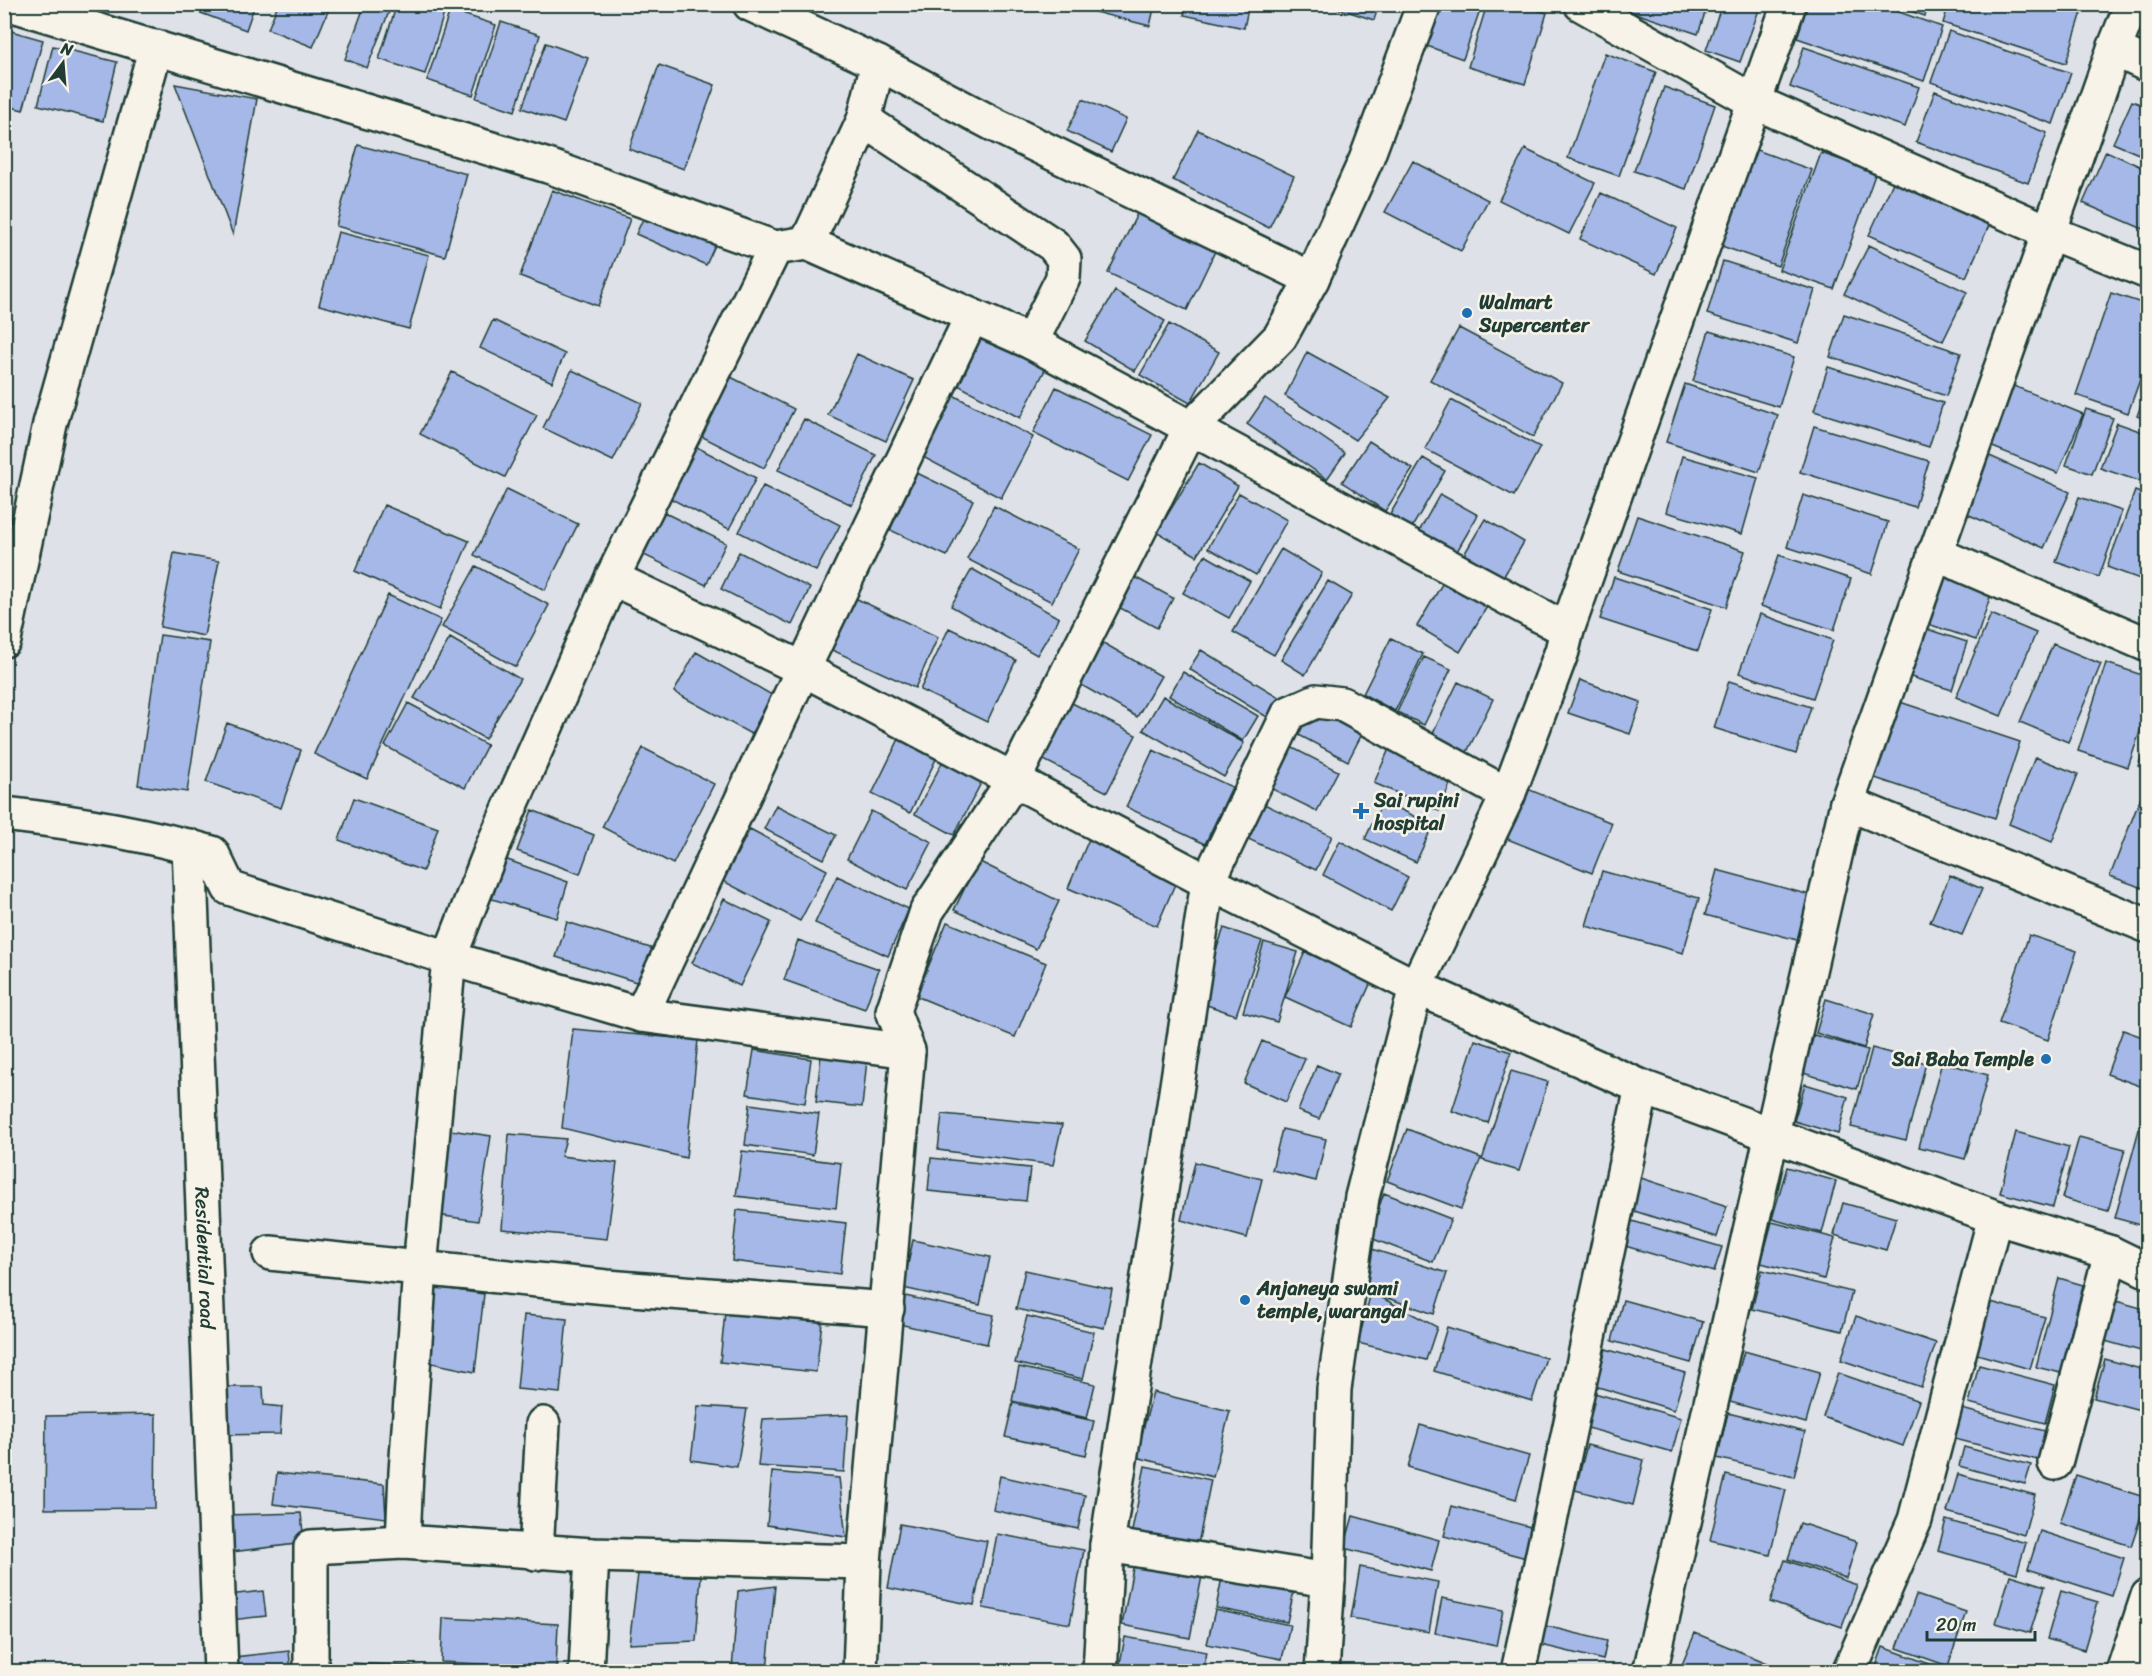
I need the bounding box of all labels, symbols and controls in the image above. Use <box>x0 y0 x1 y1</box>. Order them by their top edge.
north arrow <box>33 33 93 93</box>
text: N <box>57 33 77 65</box>
place label: Walmart Supercenter <box>1478 285 1591 343</box>
marker: Walmart Supercenter <box>1460 306 1474 320</box>
place label: Sai rupini hospital <box>1373 783 1460 841</box>
marker: Sai rupini hospital <box>1352 802 1370 820</box>
place label: Sai Baba Temple <box>1891 1042 2034 1077</box>
marker: Sai Baba Temple <box>2039 1052 2053 1066</box>
street label: Residential road <box>184 1186 225 1331</box>
place label: Anjaneya swami temple, warangal <box>1256 1271 1409 1329</box>
marker: Anjaneya swami temple, warangal <box>1238 1293 1252 1307</box>
scale bar <box>1927 1604 2035 1642</box>
text: 20 m <box>1936 1609 1976 1641</box>

